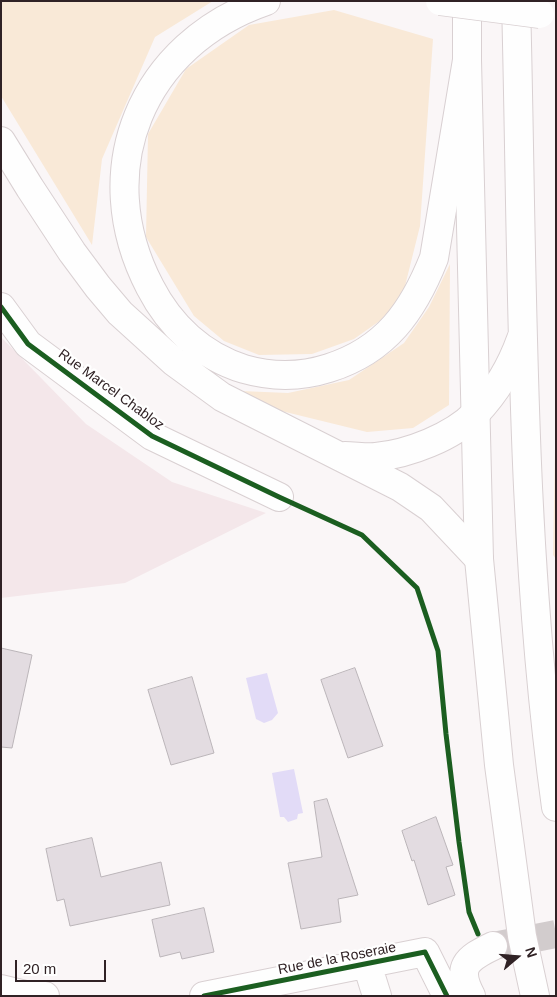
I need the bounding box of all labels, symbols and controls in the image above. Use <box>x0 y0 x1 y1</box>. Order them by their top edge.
street label: Rue Marcel Chabloz <box>55 346 167 434</box>
north arrow <box>492 932 542 982</box>
street label: Rue de la Roseraie <box>277 939 397 979</box>
text: N <box>522 945 540 960</box>
scale bar <box>18 950 109 982</box>
text: 20 m <box>23 960 56 977</box>

